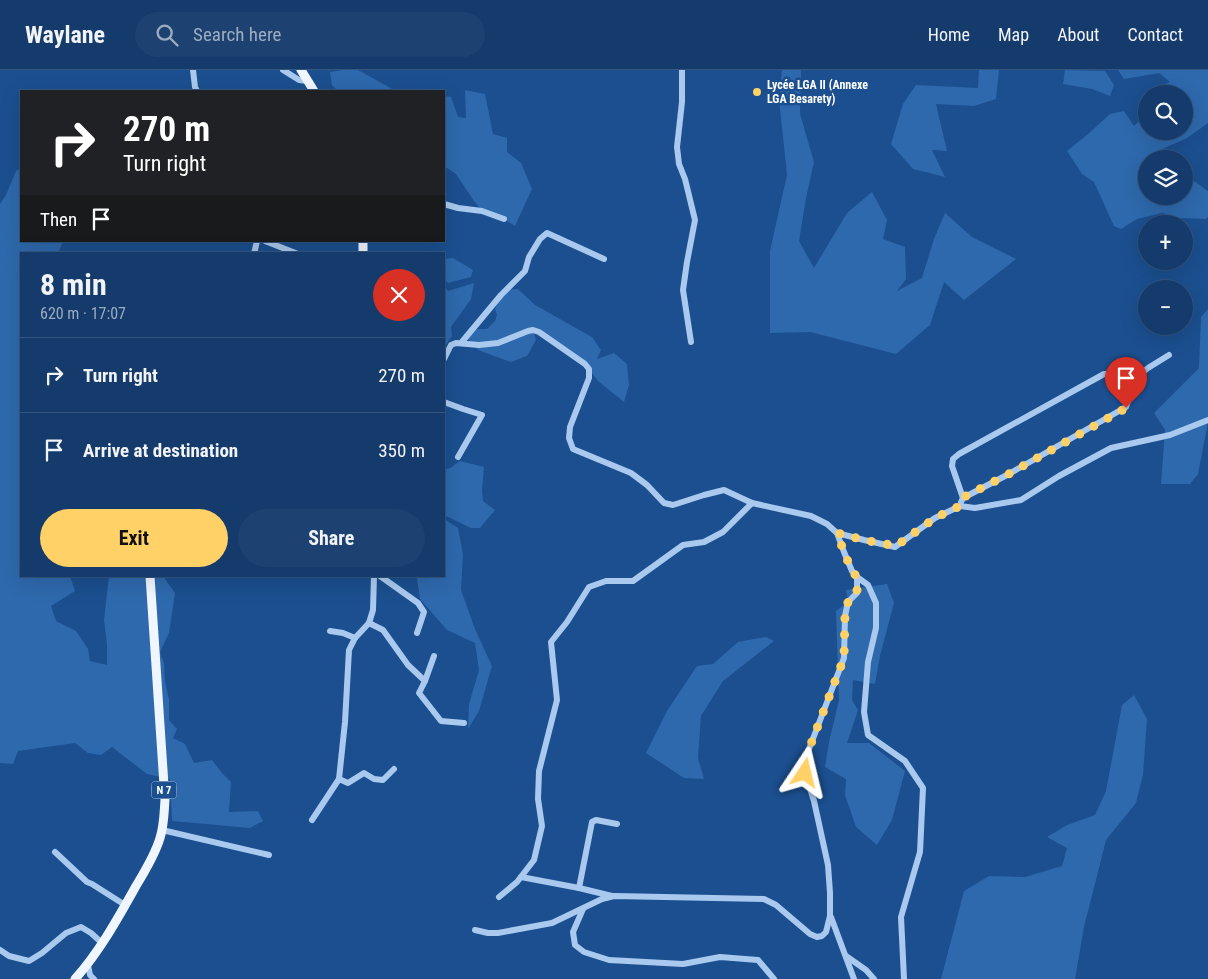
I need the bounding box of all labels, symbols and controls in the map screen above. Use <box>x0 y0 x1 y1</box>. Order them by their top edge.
search box <box>135 12 485 57</box>
text: Waylane <box>25 21 105 49</box>
icon: search <box>153 21 181 49</box>
text: Search here <box>193 23 281 46</box>
text: Home <box>928 24 970 45</box>
text: Map <box>998 24 1029 45</box>
text: About <box>1057 24 1099 45</box>
text: Contact <box>1127 24 1183 45</box>
place label: Lycée LGA II (Annexe LGA Besarety) <box>767 78 868 106</box>
map controls <box>1138 85 1193 335</box>
button: search <box>1138 85 1193 140</box>
marker: Lycée LGA II (Annexe LGA Besarety) <box>751 86 763 98</box>
text: 270 m <box>123 109 210 150</box>
icon: right <box>40 110 105 175</box>
button: layers <box>1138 150 1193 205</box>
text: Turn right <box>123 151 206 176</box>
icon: arrive <box>87 205 115 233</box>
text: Then <box>40 208 77 231</box>
button: + <box>1138 215 1193 270</box>
text: 8 min <box>40 267 107 302</box>
button: close <box>373 269 425 321</box>
button: − <box>1138 280 1193 335</box>
text: 620 m · 17:07 <box>40 304 126 323</box>
pin <box>1105 357 1147 408</box>
icon: right <box>40 361 68 389</box>
text: Turn right <box>83 364 158 387</box>
text: 270 m <box>378 364 425 387</box>
icon: arrive <box>1112 364 1140 392</box>
icon: arrive <box>40 436 68 464</box>
text: Arrive at destination <box>83 439 238 462</box>
text: 350 m <box>378 439 425 462</box>
button: Exit <box>40 509 228 567</box>
button: Share <box>238 509 425 567</box>
position arrow <box>778 746 830 798</box>
road number: N 7 <box>152 782 176 798</box>

